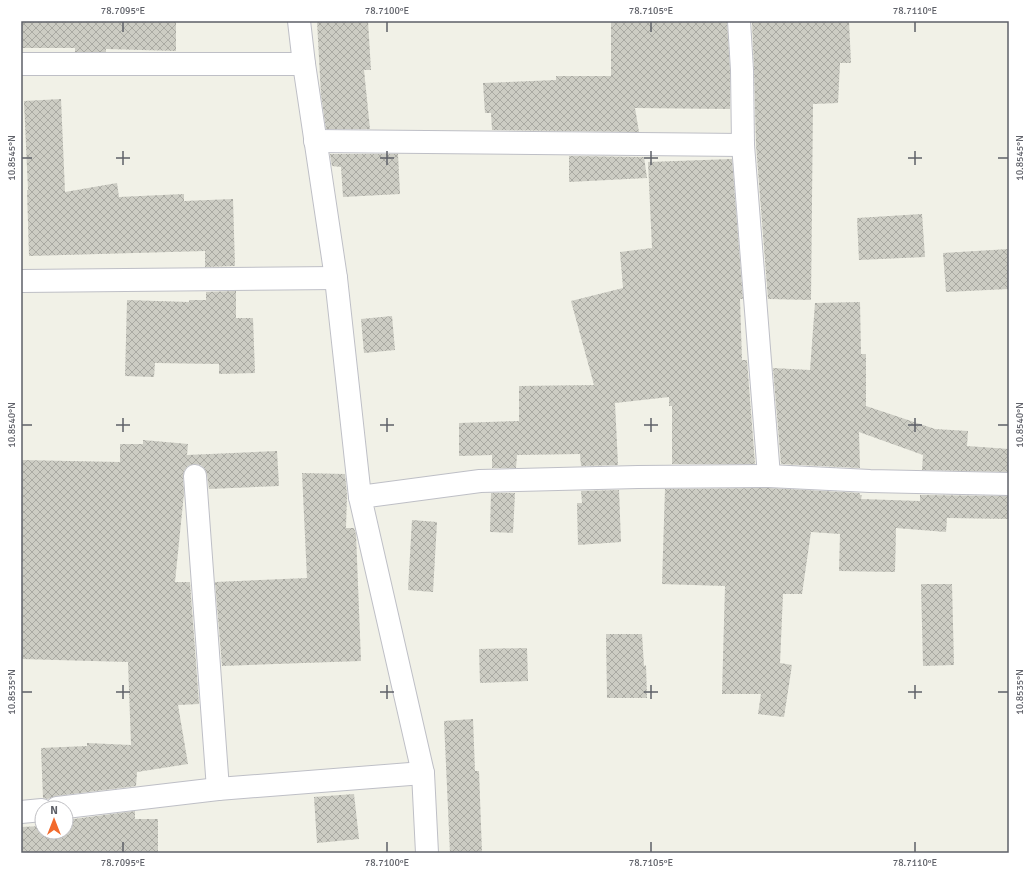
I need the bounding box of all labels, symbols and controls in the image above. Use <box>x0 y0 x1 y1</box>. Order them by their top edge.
text: 78.7095°E <box>101 5 146 17</box>
text: 78.7100°E <box>365 5 410 17</box>
text: 78.7105°E <box>629 5 674 17</box>
text: 78.7110°E <box>893 5 938 17</box>
text: 10.8545°N <box>6 135 18 181</box>
text: 10.8545°N <box>1014 135 1026 181</box>
text: 10.8540°N <box>6 402 18 448</box>
text: 10.8540°N <box>1014 402 1026 448</box>
text: 10.8535°N <box>6 669 18 715</box>
text: 10.8535°N <box>1014 669 1026 715</box>
north arrow <box>34 800 74 840</box>
text: N <box>50 804 58 817</box>
text: 78.7095°E <box>101 857 146 869</box>
text: 78.7100°E <box>365 857 410 869</box>
text: 78.7105°E <box>629 857 674 869</box>
text: 78.7110°E <box>893 857 938 869</box>

